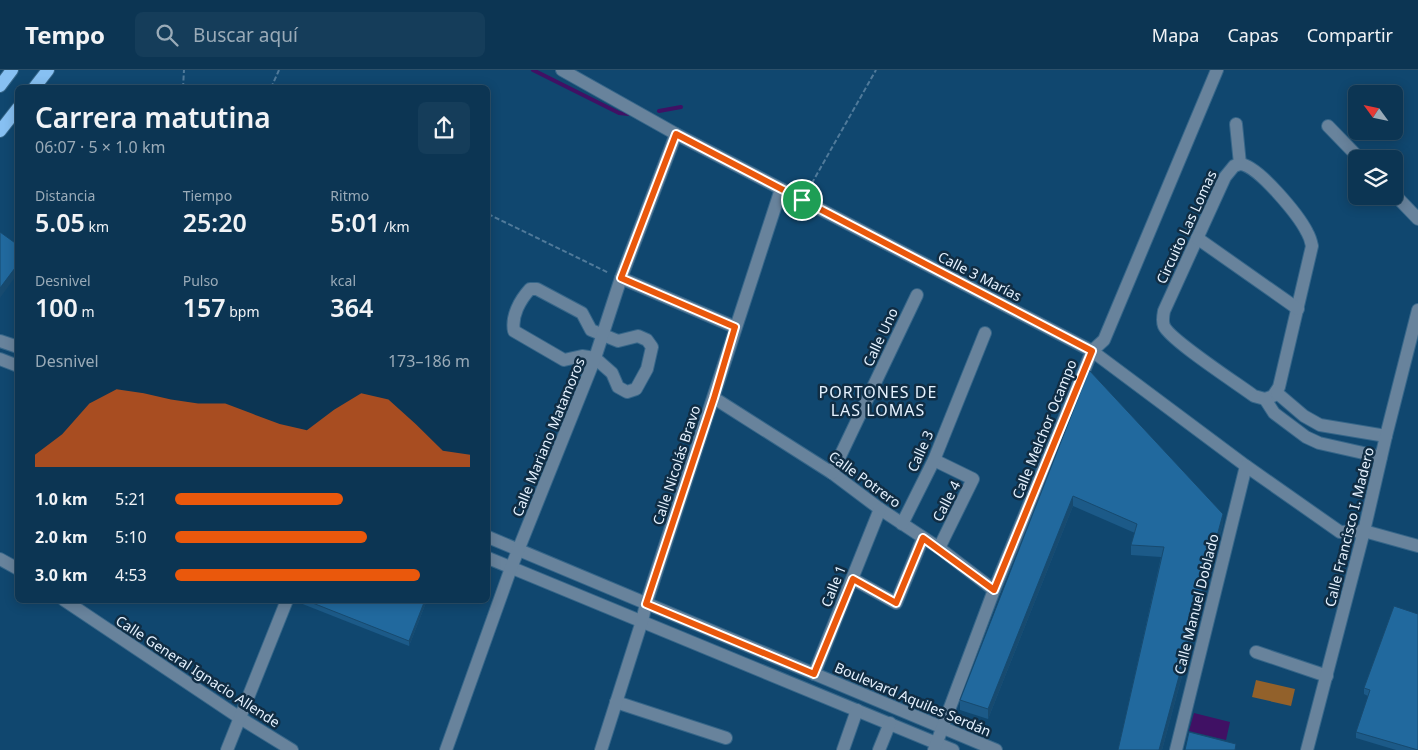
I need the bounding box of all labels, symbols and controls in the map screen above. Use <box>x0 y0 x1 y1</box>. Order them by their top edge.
search box <box>135 12 485 57</box>
text: Tempo <box>25 18 105 51</box>
icon: search <box>153 21 181 49</box>
text: Buscar aquí <box>193 22 298 48</box>
text: Mapa <box>1152 23 1199 47</box>
text: Capas <box>1227 23 1279 47</box>
text: Compartir <box>1307 23 1393 47</box>
north arrow <box>1348 85 1402 140</box>
map controls <box>1348 85 1403 205</box>
text: Carrera matutina <box>35 98 271 136</box>
button: share <box>418 102 470 154</box>
text: 06:07 · 5 × 1.0 km <box>35 136 165 158</box>
button: layers <box>1348 150 1403 205</box>
street label: Circuito Las Lomas <box>1151 167 1221 287</box>
pin <box>781 179 823 221</box>
text: Distancia <box>35 186 95 205</box>
text: Tiempo <box>183 186 232 205</box>
text: Ritmo <box>330 186 369 205</box>
icon: arrive <box>788 186 816 214</box>
text: 5.05 <box>35 205 85 239</box>
text: 25:20 <box>183 205 247 239</box>
text: 5:01 <box>330 205 380 239</box>
text: km <box>85 217 109 236</box>
text: /km <box>380 217 410 236</box>
street label: Calle 3 Marías <box>935 247 1025 305</box>
text: Desnivel <box>35 271 91 290</box>
text: Pulso <box>183 271 219 290</box>
text: kcal <box>330 271 356 290</box>
text: 100 <box>35 290 78 324</box>
text: 157 <box>183 290 226 324</box>
text: 364 <box>330 290 373 324</box>
text: m <box>78 302 95 321</box>
text: bpm <box>226 302 260 321</box>
street label: Calle Uno <box>858 305 902 369</box>
text: Desnivel <box>35 350 99 372</box>
text: 173–186 m <box>388 350 470 372</box>
street label: Calle Mariano Matamoros <box>507 354 589 519</box>
street label: Calle Melchor Ocampo <box>1007 357 1081 501</box>
district label: PORTONES DE LAS LOMAS <box>819 381 937 421</box>
street label: Calle Nicolás Bravo <box>648 403 704 527</box>
street label: Calle 3 <box>902 427 938 475</box>
street label: Calle Francisco I. Madero <box>1320 445 1378 609</box>
street label: Calle Potrero <box>825 446 905 512</box>
street label: Calle 4 <box>928 477 964 525</box>
text: 1.0 km <box>35 488 87 510</box>
text: 5:21 <box>115 488 147 510</box>
text: 2.0 km <box>35 526 87 548</box>
text: 5:10 <box>115 526 147 548</box>
street label: Calle Manuel Doblado <box>1169 532 1223 676</box>
street label: Calle 1 <box>816 562 850 610</box>
text: 3.0 km <box>35 564 87 586</box>
text: 4:53 <box>115 564 147 586</box>
street label: Calle General Ignacio Allende <box>112 611 284 731</box>
street label: Boulevard Aquiles Serdán <box>832 657 994 741</box>

